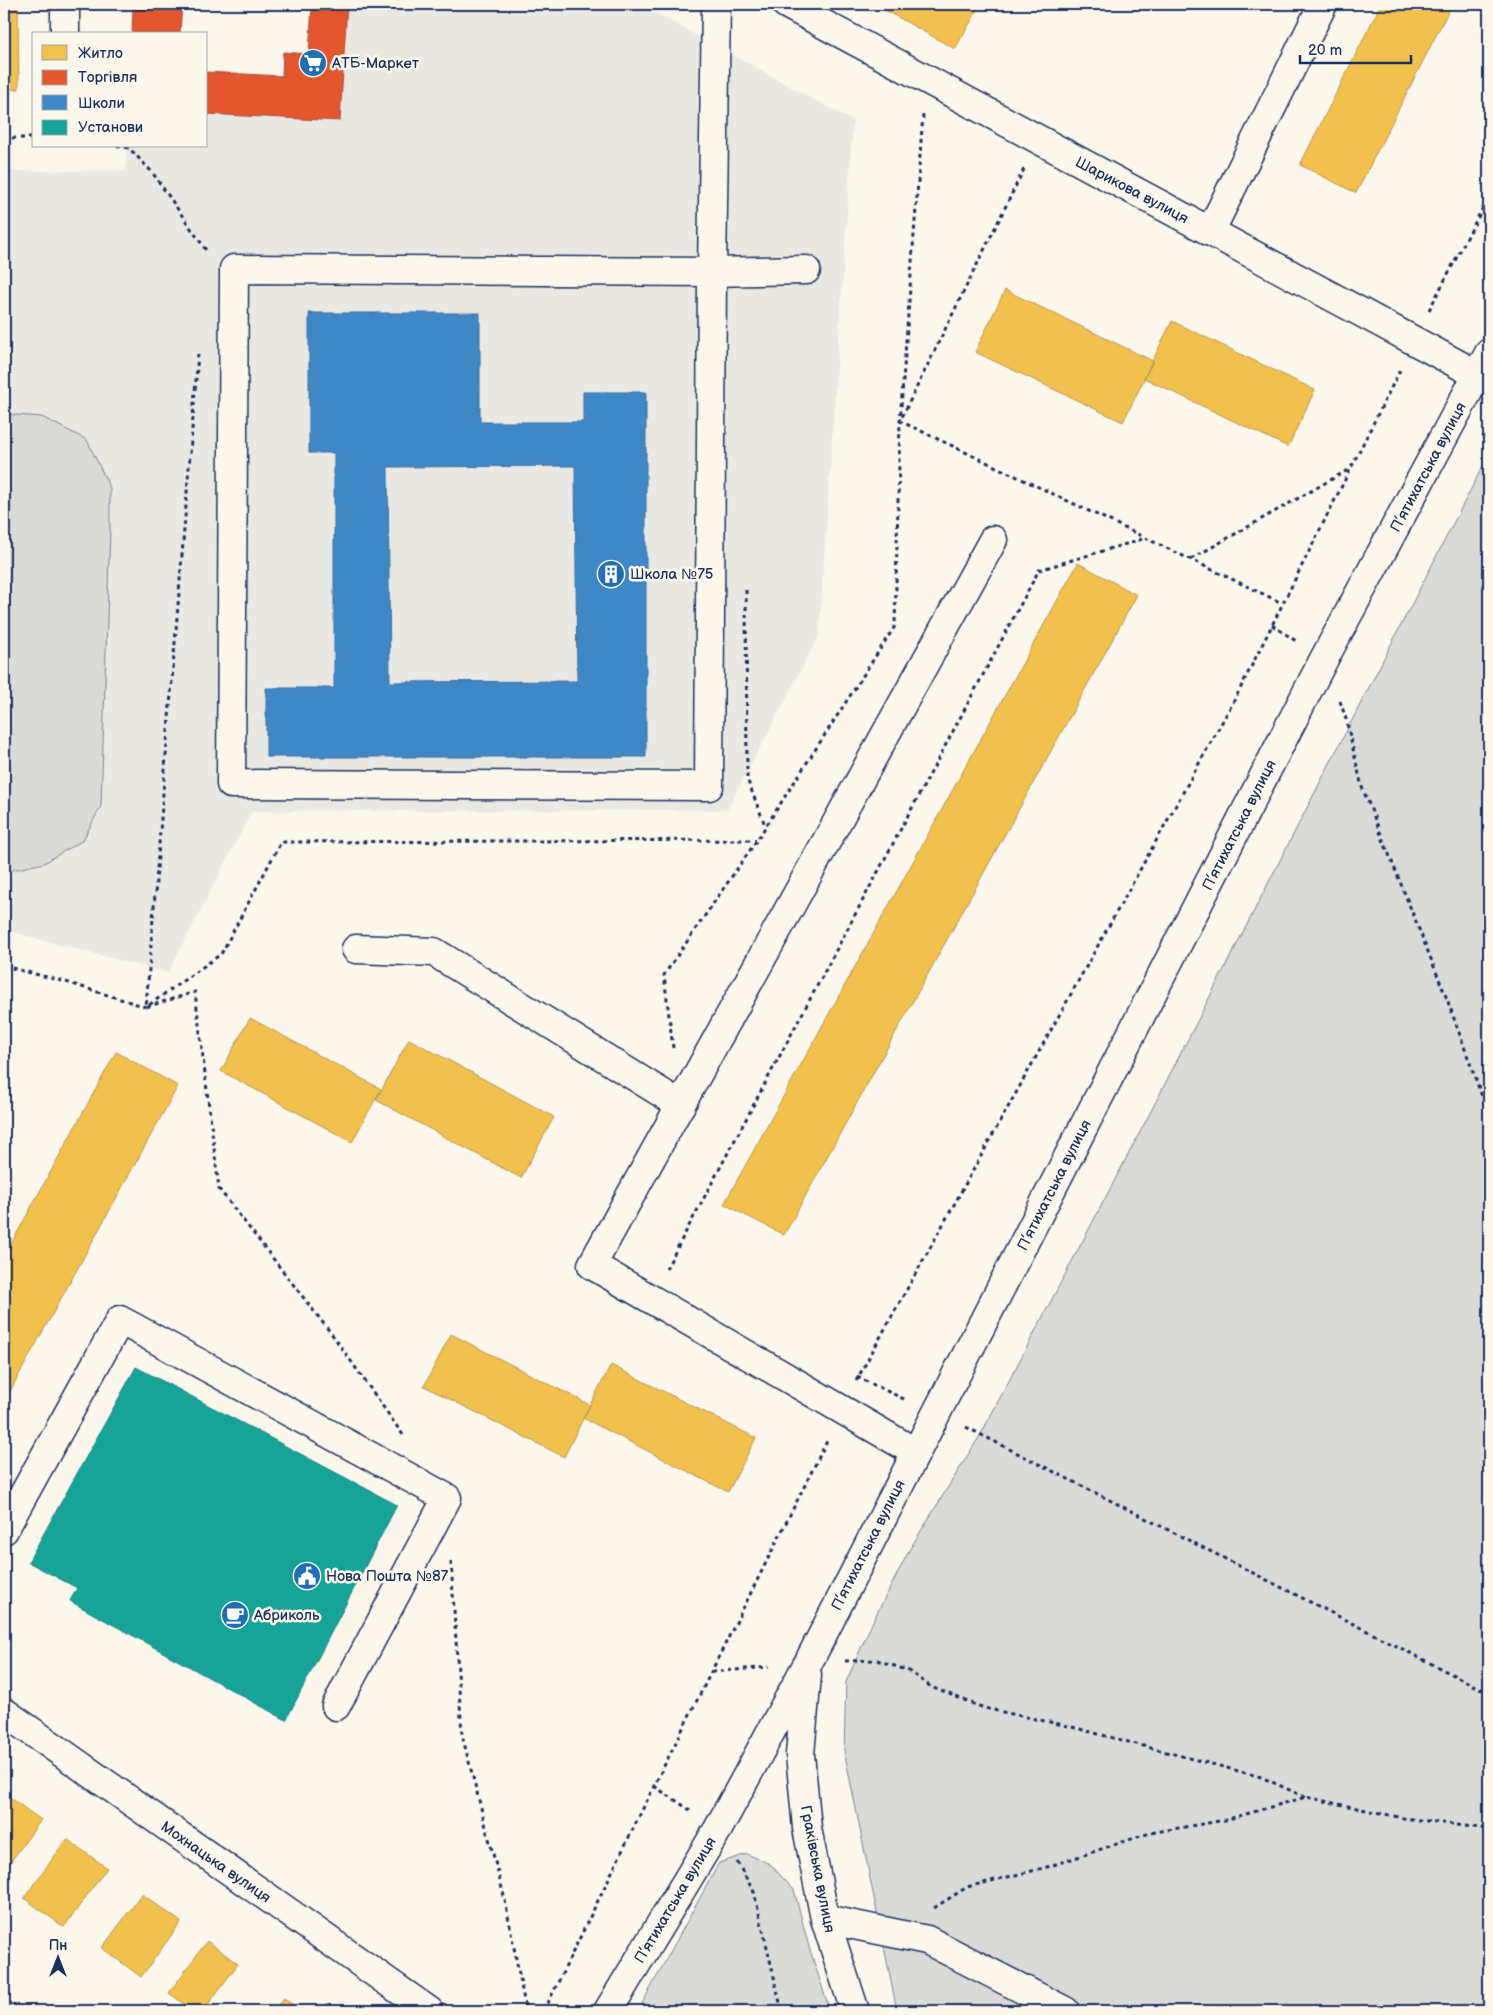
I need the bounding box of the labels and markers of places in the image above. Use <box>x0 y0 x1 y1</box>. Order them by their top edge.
supermarket icon: АТБ-Маркет <box>298 48 328 78</box>
place label: АТБ-Маркет <box>331 54 419 73</box>
building icon: Школа №75 <box>596 559 626 589</box>
place label: Школа №75 <box>630 565 713 584</box>
public building icon: Нова Пошта №87 <box>292 1561 322 1591</box>
place label: Нова Пошта №87 <box>326 1567 449 1586</box>
cafe icon: Абриколь <box>220 1600 250 1630</box>
place label: Абриколь <box>253 1606 320 1625</box>

